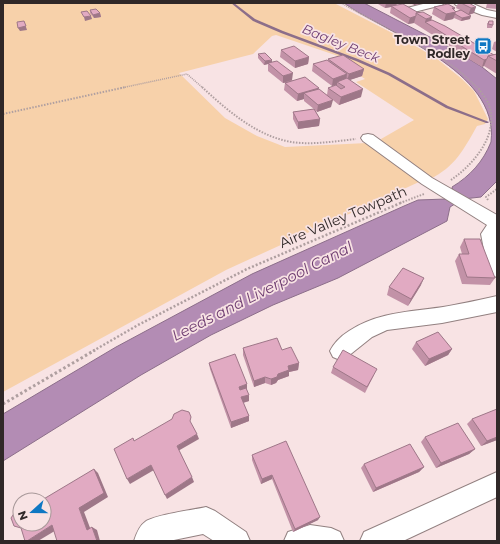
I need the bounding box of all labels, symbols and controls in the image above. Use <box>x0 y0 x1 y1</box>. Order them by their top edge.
water label: Bagley Beck <box>300 20 383 66</box>
place label: Town Street Rodley <box>394 32 471 61</box>
bus stop icon: Town Street Rodley <box>473 36 493 56</box>
street label: Aire Valley Towpath <box>277 182 409 252</box>
water label: Leeds and Liverpool Canal <box>168 237 356 345</box>
north arrow <box>12 492 52 532</box>
text: N <box>15 509 31 522</box>

